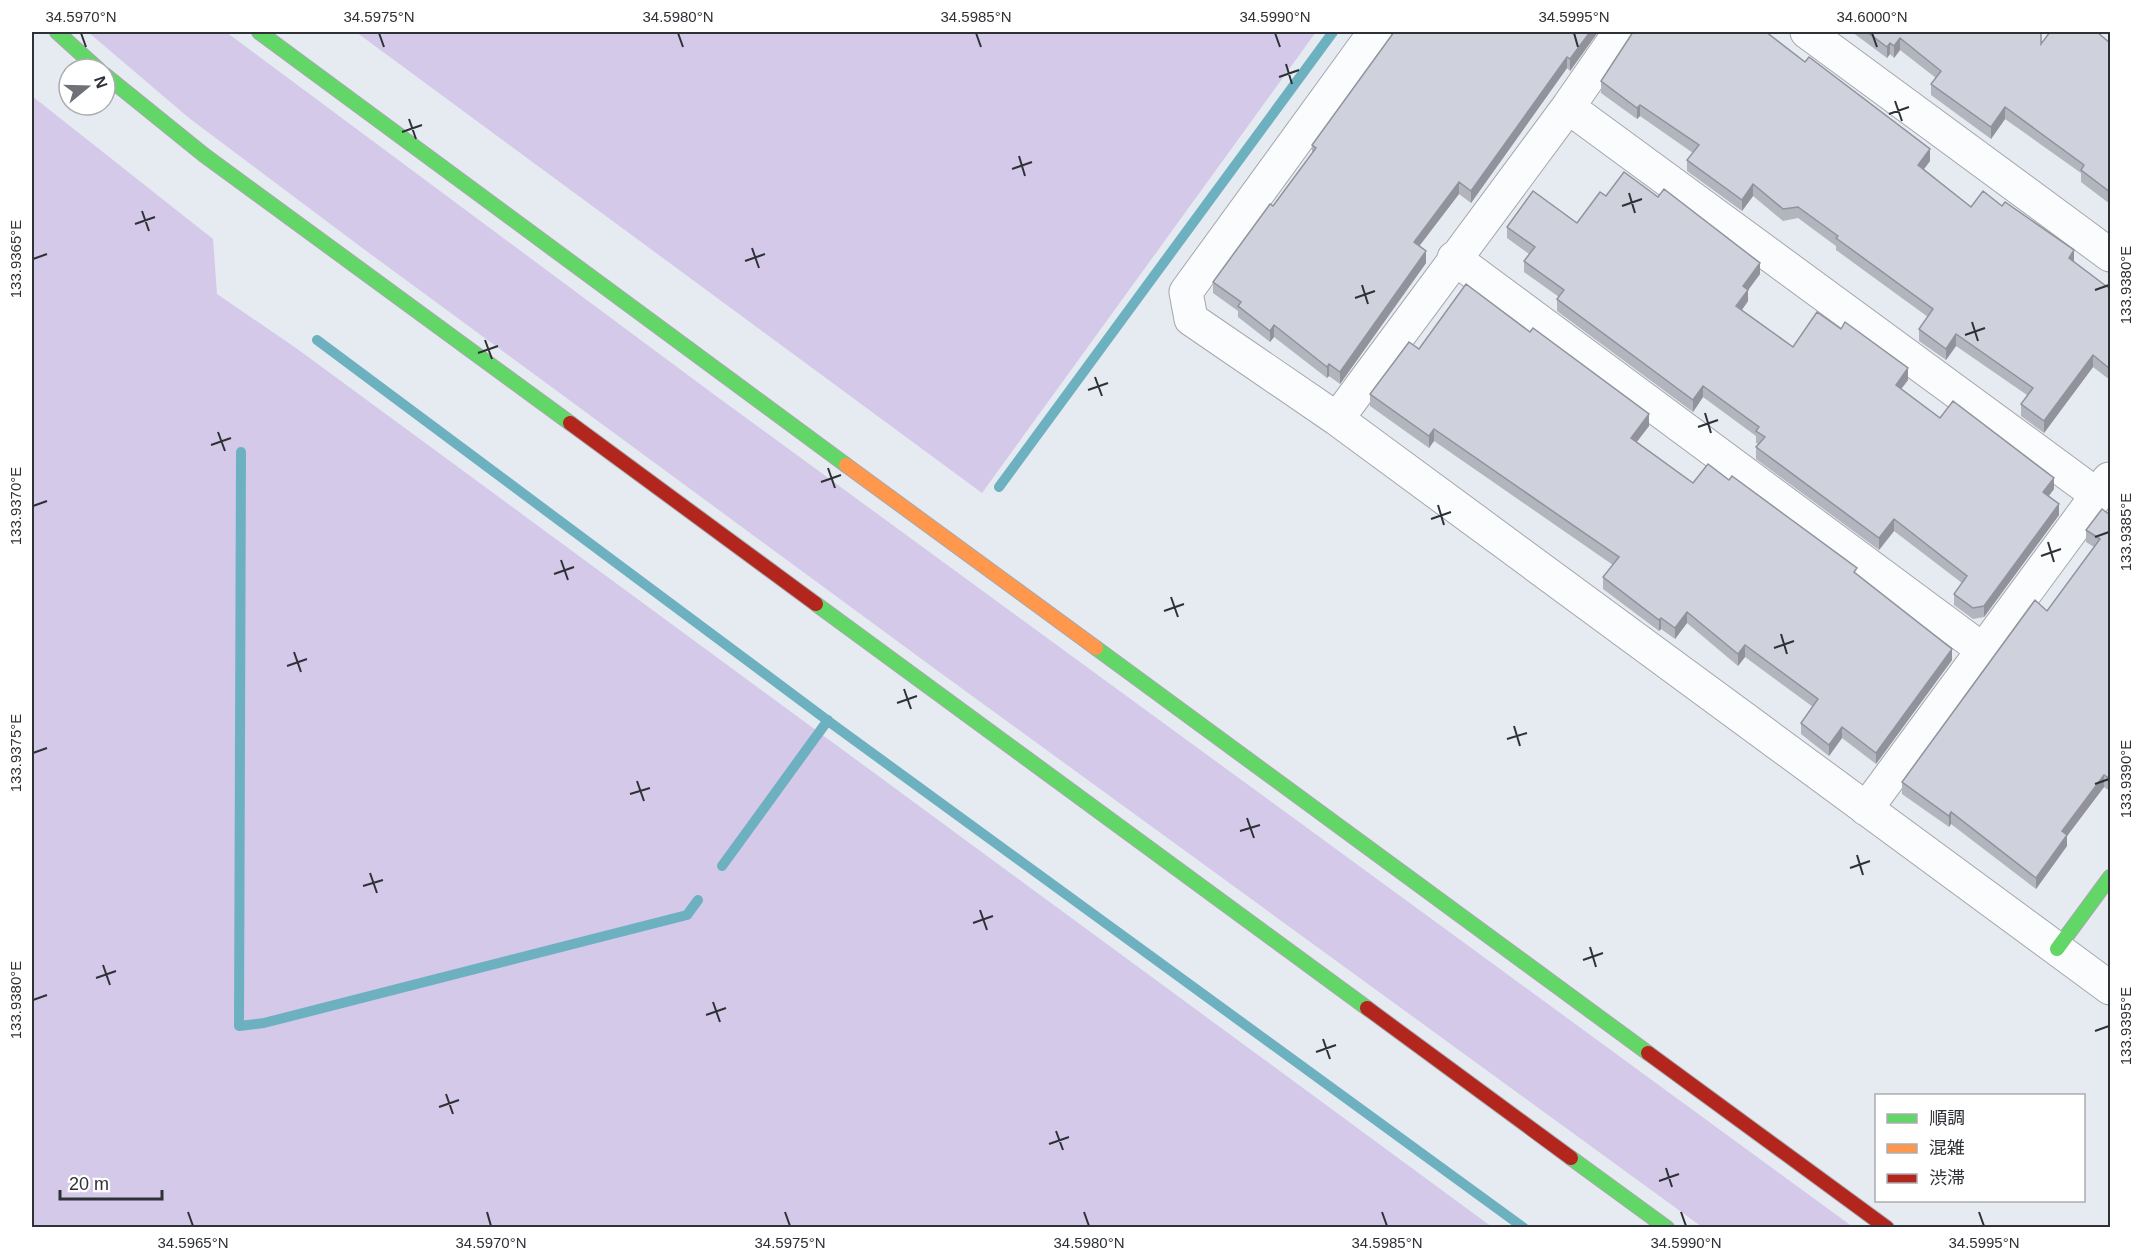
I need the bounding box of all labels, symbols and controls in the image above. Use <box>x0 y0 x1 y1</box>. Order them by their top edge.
text: 34.5970°N <box>45 8 117 25</box>
text: 34.5975°N <box>343 8 415 25</box>
text: 34.5980°N <box>642 8 714 25</box>
text: 34.5985°N <box>940 8 1012 25</box>
text: 34.5990°N <box>1239 8 1311 25</box>
text: 34.5995°N <box>1538 8 1610 25</box>
text: 34.6000°N <box>1836 8 1908 25</box>
north arrow <box>57 57 117 117</box>
text: N <box>91 74 111 91</box>
text: 133.9365°E <box>7 220 24 298</box>
text: 133.9380°E <box>2117 246 2134 324</box>
text: 133.9370°E <box>7 467 24 545</box>
text: 133.9385°E <box>2117 493 2134 571</box>
text: 133.9375°E <box>7 714 24 792</box>
text: 133.9390°E <box>2117 740 2134 818</box>
text: 133.9380°E <box>7 961 24 1039</box>
text: 133.9395°E <box>2117 987 2134 1065</box>
legend <box>1875 1094 2085 1202</box>
text: 順調 <box>1929 1108 1965 1128</box>
text: 混雑 <box>1929 1138 1965 1158</box>
scale bar <box>60 1163 162 1201</box>
text: 渋滞 <box>1929 1168 1965 1188</box>
text: 20 m <box>69 1174 109 1194</box>
text: 34.5965°N <box>157 1234 229 1251</box>
text: 34.5970°N <box>455 1234 527 1251</box>
text: 34.5975°N <box>754 1234 826 1251</box>
text: 34.5980°N <box>1053 1234 1125 1251</box>
text: 34.5985°N <box>1351 1234 1423 1251</box>
text: 34.5990°N <box>1650 1234 1722 1251</box>
text: 34.5995°N <box>1948 1234 2020 1251</box>

